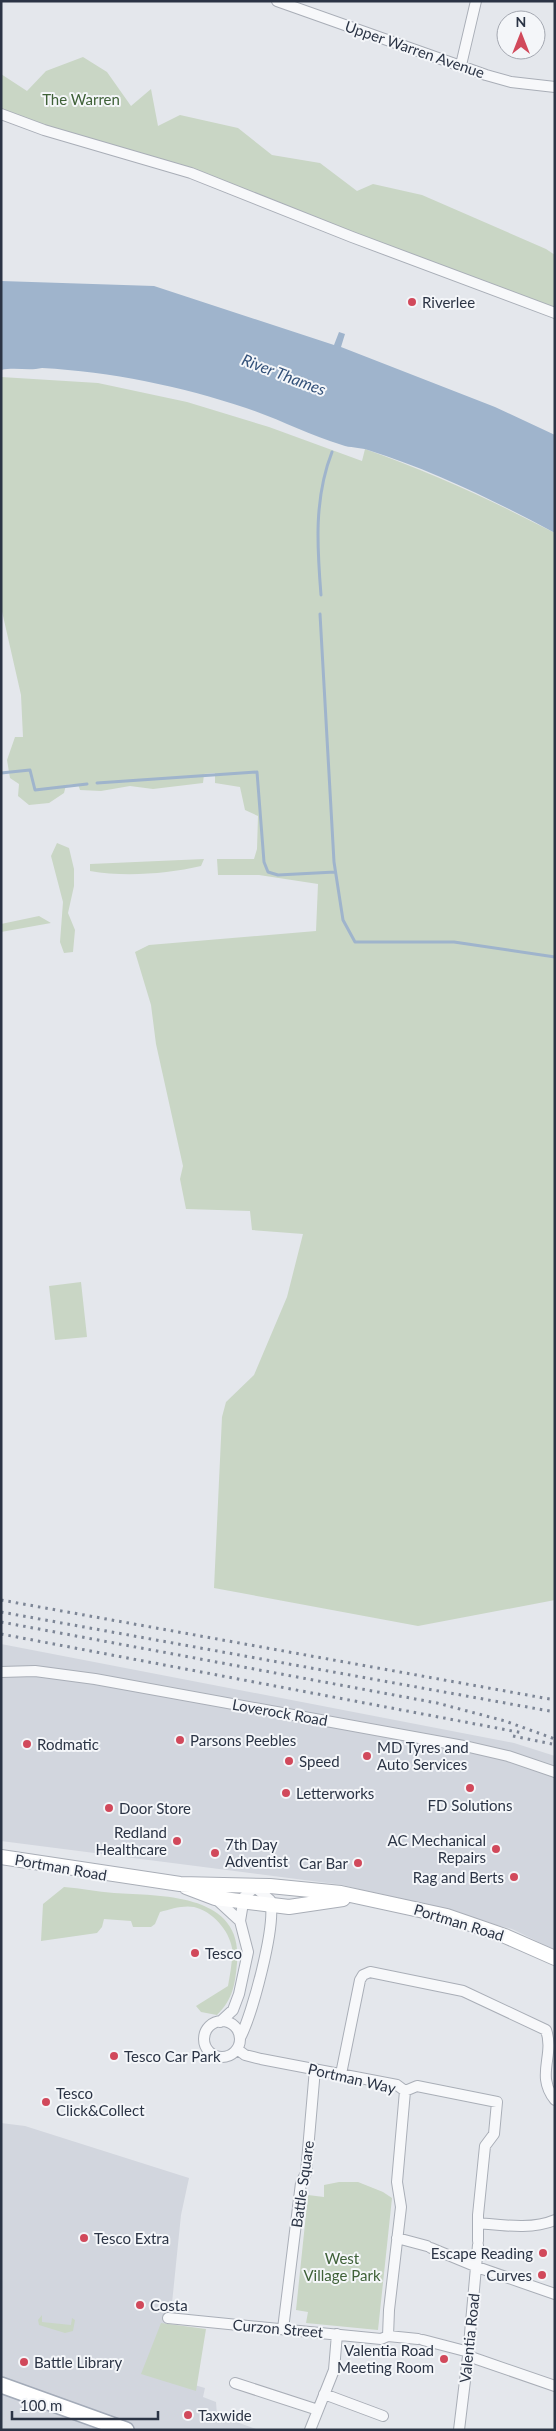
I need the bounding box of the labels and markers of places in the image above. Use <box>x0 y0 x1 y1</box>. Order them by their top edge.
place label: Riverlee <box>422 293 475 311</box>
marker: Riverlee <box>406 296 418 308</box>
place label: Parsons Peebles <box>190 1731 296 1749</box>
marker: Parsons Peebles <box>174 1734 186 1746</box>
place label: Rodmatic <box>37 1735 99 1753</box>
marker: Rodmatic <box>21 1738 33 1750</box>
place label: MD Tyres and Auto Services <box>377 1738 469 1773</box>
marker: MD Tyres and Auto Services <box>361 1750 373 1762</box>
place label: Speed <box>299 1752 340 1770</box>
marker: Speed <box>283 1755 295 1767</box>
marker: FD Solutions <box>464 1782 476 1794</box>
place label: Letterworks <box>296 1784 374 1802</box>
marker: Letterworks <box>280 1787 292 1799</box>
place label: FD Solutions <box>428 1796 512 1814</box>
place label: Door Store <box>119 1799 191 1817</box>
marker: Door Store <box>103 1802 115 1814</box>
place label: Redland Healthcare <box>95 1823 167 1858</box>
place label: AC Mechanical Repairs <box>388 1831 486 1866</box>
marker: Redland Healthcare <box>171 1835 183 1847</box>
place label: 7th Day Adventist <box>225 1835 289 1870</box>
marker: AC Mechanical Repairs <box>490 1843 502 1855</box>
marker: 7th Day Adventist <box>209 1847 221 1859</box>
place label: Car Bar <box>299 1854 349 1872</box>
marker: Car Bar <box>352 1857 364 1869</box>
place label: Rag and Berts <box>413 1868 504 1886</box>
marker: Rag and Berts <box>508 1871 520 1883</box>
place label: Tesco <box>205 1944 242 1962</box>
marker: Tesco <box>189 1947 201 1959</box>
place label: Tesco Car Park <box>124 2047 221 2065</box>
marker: Tesco Car Park <box>108 2050 120 2062</box>
place label: Tesco Click&Collect <box>56 2084 145 2119</box>
marker: Tesco Click&Collect <box>40 2096 52 2108</box>
place label: Tesco Extra <box>94 2229 169 2247</box>
marker: Tesco Extra <box>78 2232 90 2244</box>
place label: Escape Reading <box>431 2244 533 2262</box>
marker: Escape Reading <box>537 2247 549 2259</box>
place label: Curves <box>486 2266 532 2284</box>
marker: Curves <box>536 2269 548 2281</box>
place label: Costa <box>150 2296 188 2314</box>
marker: Costa <box>134 2299 146 2311</box>
place label: Valentia Road Meeting Room <box>337 2341 434 2376</box>
place label: Battle Library <box>34 2353 122 2371</box>
marker: Valentia Road Meeting Room <box>438 2353 450 2365</box>
marker: Battle Library <box>18 2356 30 2368</box>
place label: Taxwide <box>198 2406 252 2424</box>
marker: Taxwide <box>182 2409 194 2421</box>

